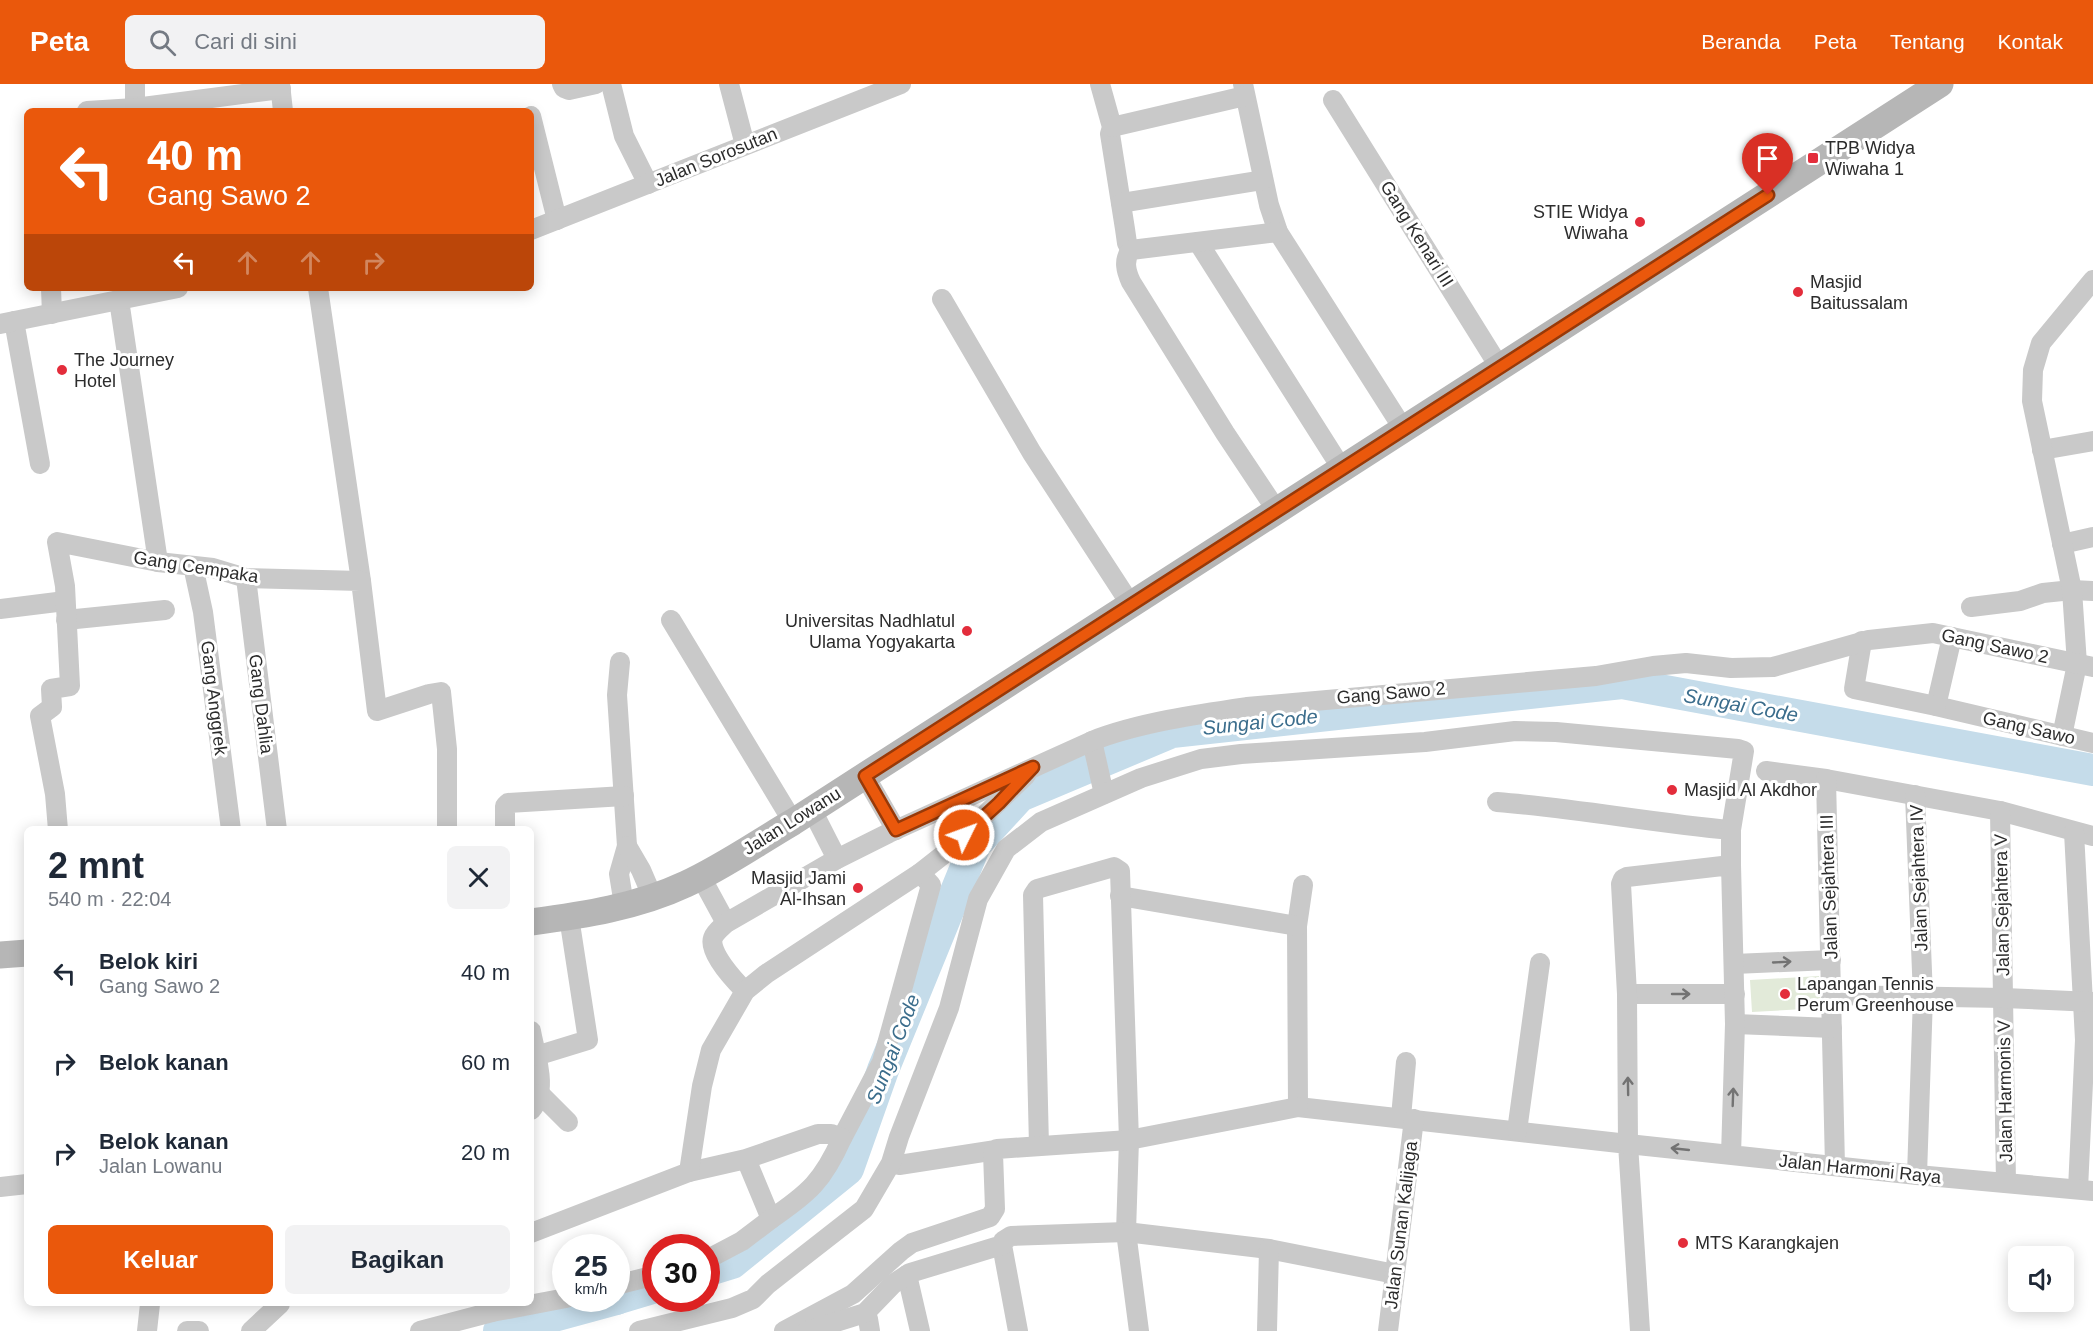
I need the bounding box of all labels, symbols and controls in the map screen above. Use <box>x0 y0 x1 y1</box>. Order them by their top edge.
search box <box>125 15 545 69</box>
text: Peta <box>30 26 89 57</box>
icon: search <box>146 26 179 59</box>
text: Cari di sini <box>194 29 297 54</box>
text: Beranda <box>1701 30 1781 53</box>
text: Peta <box>1814 30 1857 53</box>
text: Tentang <box>1890 30 1965 53</box>
text: Kontak <box>1998 30 2063 53</box>
street label: Jalan Sorosutan <box>652 123 780 191</box>
icon: left <box>48 132 126 210</box>
text: 40 m <box>147 132 243 179</box>
pin <box>1742 133 1793 195</box>
place label: TPB Widya Wiwaha 1 <box>1825 138 1916 179</box>
icon: arrive <box>1751 142 1784 175</box>
marker: TPB Widya Wiwaha 1 <box>1806 151 1820 165</box>
street label: Gang Kenari III <box>1376 177 1458 291</box>
text: Gang Sawo 2 <box>147 181 311 211</box>
place label: STIE Widya Wiwaha <box>1533 202 1629 243</box>
marker: STIE Widya Wiwaha <box>1633 215 1647 229</box>
icon: left <box>168 246 201 279</box>
icon: ahead <box>231 246 264 279</box>
icon: ahead <box>294 246 327 279</box>
icon: right <box>357 246 390 279</box>
place label: Masjid Baitussalam <box>1810 272 1908 313</box>
marker: Masjid Baitussalam <box>1791 285 1805 299</box>
place label: The Journey Hotel <box>74 350 174 391</box>
marker: The Journey Hotel <box>55 363 69 377</box>
street label: Gang Cempaka <box>132 547 261 587</box>
place label: Universitas Nadhlatul Ulama Yogyakarta <box>785 611 956 652</box>
marker: Universitas Nadhlatul Ulama Yogyakarta <box>960 624 974 638</box>
street label: Gang Sawo 2 <box>1940 625 2050 667</box>
street label: Gang Anggrek <box>197 640 231 757</box>
street label: Gang Dahlia <box>245 653 277 756</box>
street label: Gang Sawo 2 <box>1336 678 1446 708</box>
water label: Sungai Code <box>1682 684 1800 726</box>
water label: Sungai Code <box>1201 705 1319 739</box>
street label: Gang Sawo <box>1981 708 2077 748</box>
place label: Masjid Al Akdhor <box>1684 780 1817 800</box>
street label: Jalan Lowanu <box>740 783 844 859</box>
marker: Masjid Al Akdhor <box>1665 783 1679 797</box>
position arrow <box>932 803 996 867</box>
street label: Jalan Sejahtera IV <box>1906 804 1932 952</box>
street label: Jalan Sejahtera III <box>1816 814 1842 960</box>
street label: Jalan Sejahtera V <box>1991 834 2013 976</box>
text: 2 mnt <box>48 845 144 886</box>
button: close <box>447 846 510 909</box>
place label: Masjid Jami Al-Ihsan <box>751 868 846 909</box>
marker: Masjid Jami Al-Ihsan <box>851 881 865 895</box>
text: 540 m · 22:04 <box>48 888 171 910</box>
text: Belok kiri <box>99 949 198 974</box>
icon: left <box>48 957 81 990</box>
one-way arrow <box>1772 957 1792 968</box>
text: 40 m <box>461 960 510 985</box>
place label: Lapangan Tennis Perum Greenhouse <box>1797 974 1954 1015</box>
text: Gang Sawo 2 <box>99 975 220 997</box>
marker: Lapangan Tennis Perum Greenhouse <box>1778 987 1792 1001</box>
one-way arrow <box>1670 988 1690 1000</box>
water label: Sungai Code <box>862 991 924 1107</box>
street label: Jalan Harmonis V <box>1994 1020 2016 1162</box>
icon: right <box>48 1047 81 1080</box>
text: Belok kanan <box>99 1050 229 1075</box>
text: 60 m <box>461 1050 510 1075</box>
one-way arrow <box>1622 1076 1634 1096</box>
one-way arrow <box>1727 1087 1739 1107</box>
text: Belok kanan <box>99 1129 229 1154</box>
icon: right <box>48 1137 81 1170</box>
street label: Jalan Sunan Kalijaga <box>1381 1139 1421 1310</box>
text: 20 m <box>461 1140 510 1165</box>
one-way arrow <box>1670 1144 1690 1155</box>
street label: Jalan Harmoni Raya <box>1778 1151 1943 1188</box>
text: Jalan Lowanu <box>99 1155 222 1177</box>
button: Keluar <box>48 1225 273 1294</box>
button: Bagikan <box>285 1225 510 1294</box>
place label: MTS Karangkajen <box>1695 1233 1839 1253</box>
speed limit sign: 30 <box>642 1234 720 1312</box>
marker: MTS Karangkajen <box>1676 1236 1690 1250</box>
map controls <box>2008 1246 2074 1312</box>
button: sound <box>2008 1246 2074 1312</box>
text: 25 <box>574 1249 608 1282</box>
text: km/h <box>575 1280 607 1297</box>

